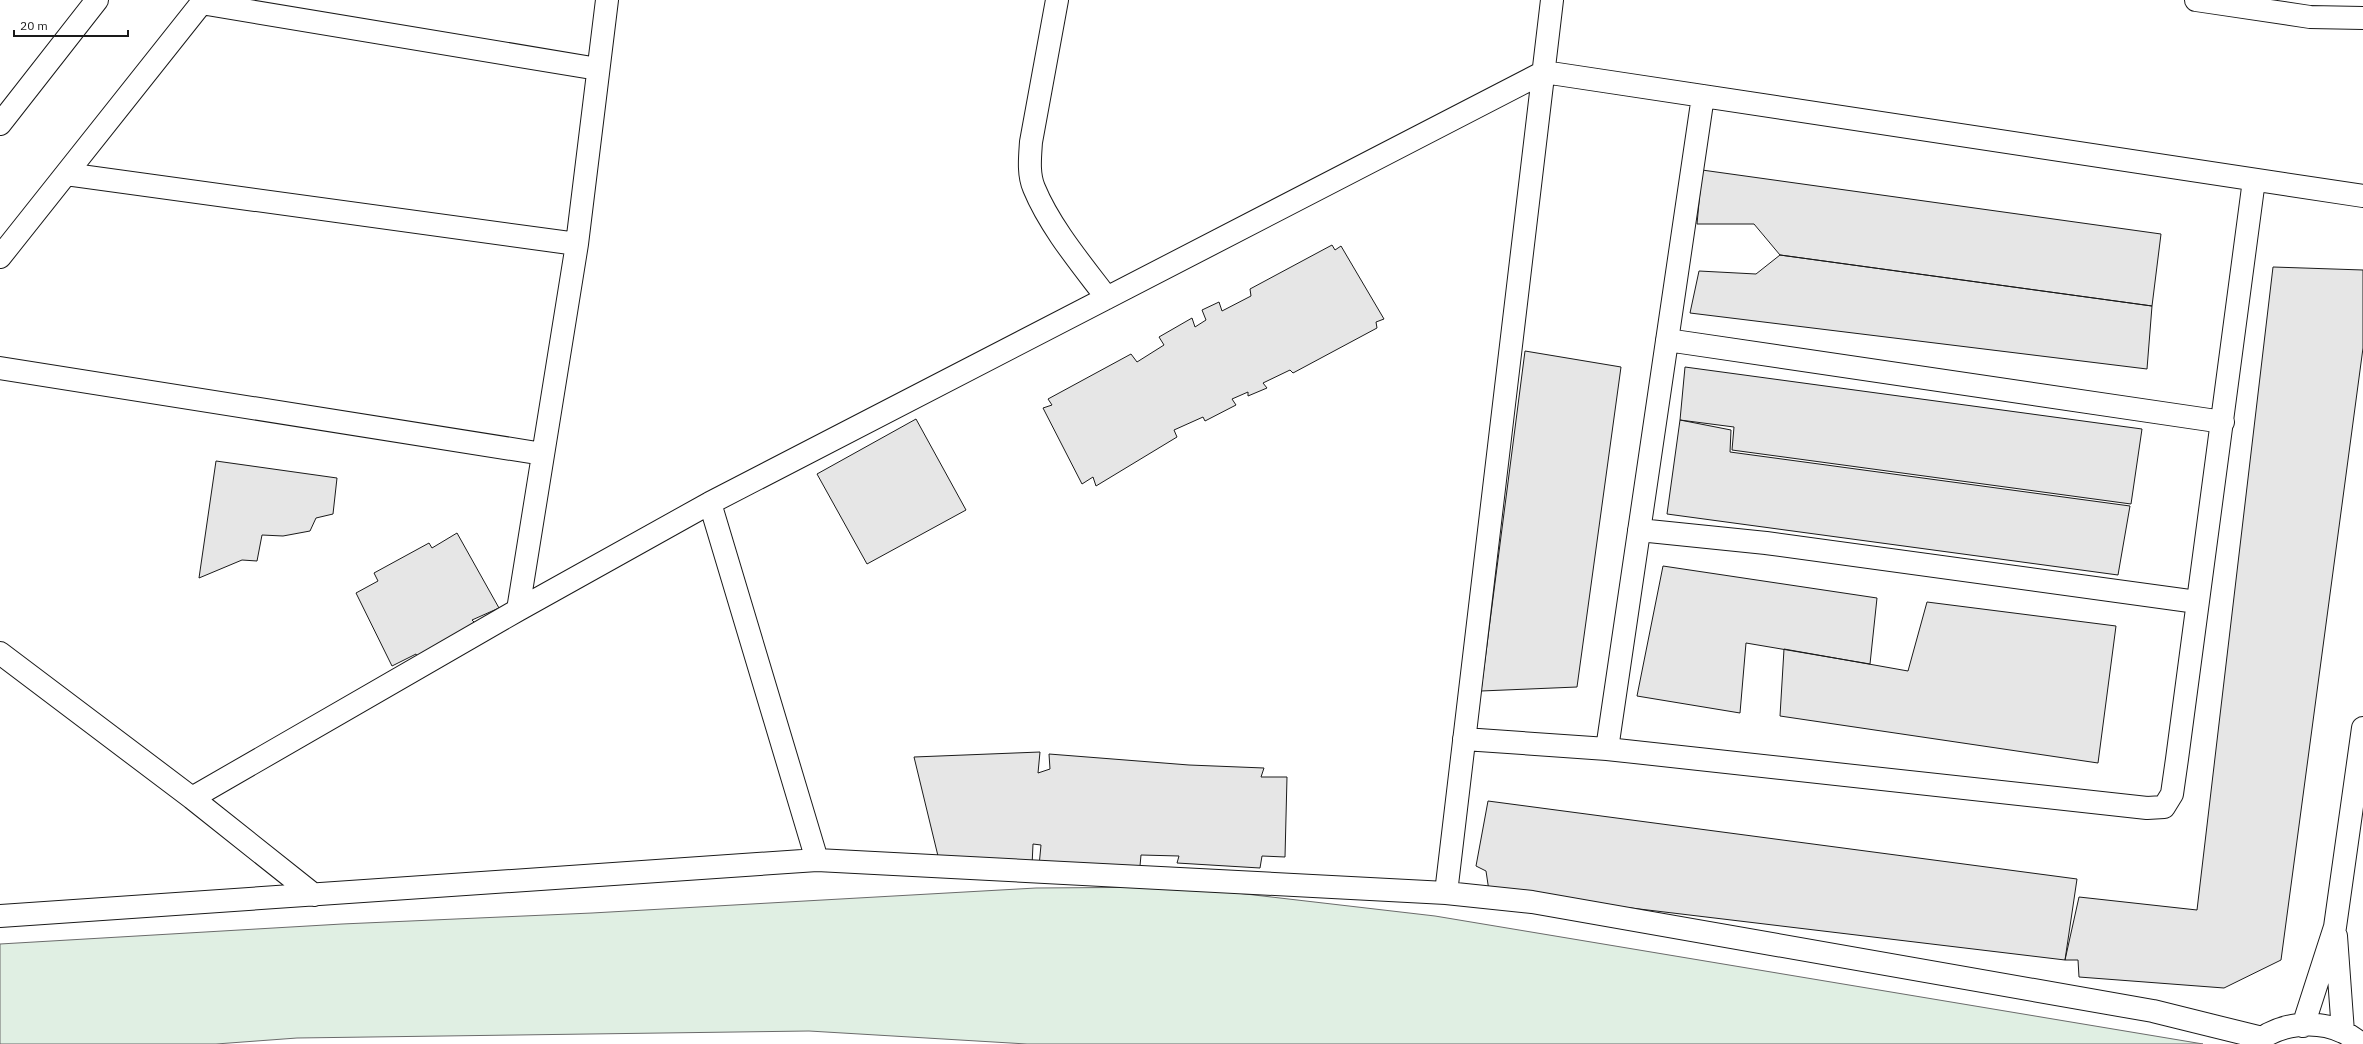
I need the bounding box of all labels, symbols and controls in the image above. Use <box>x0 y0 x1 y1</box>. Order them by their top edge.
scale bar <box>14 12 128 38</box>
text: 20 m <box>20 18 48 33</box>

